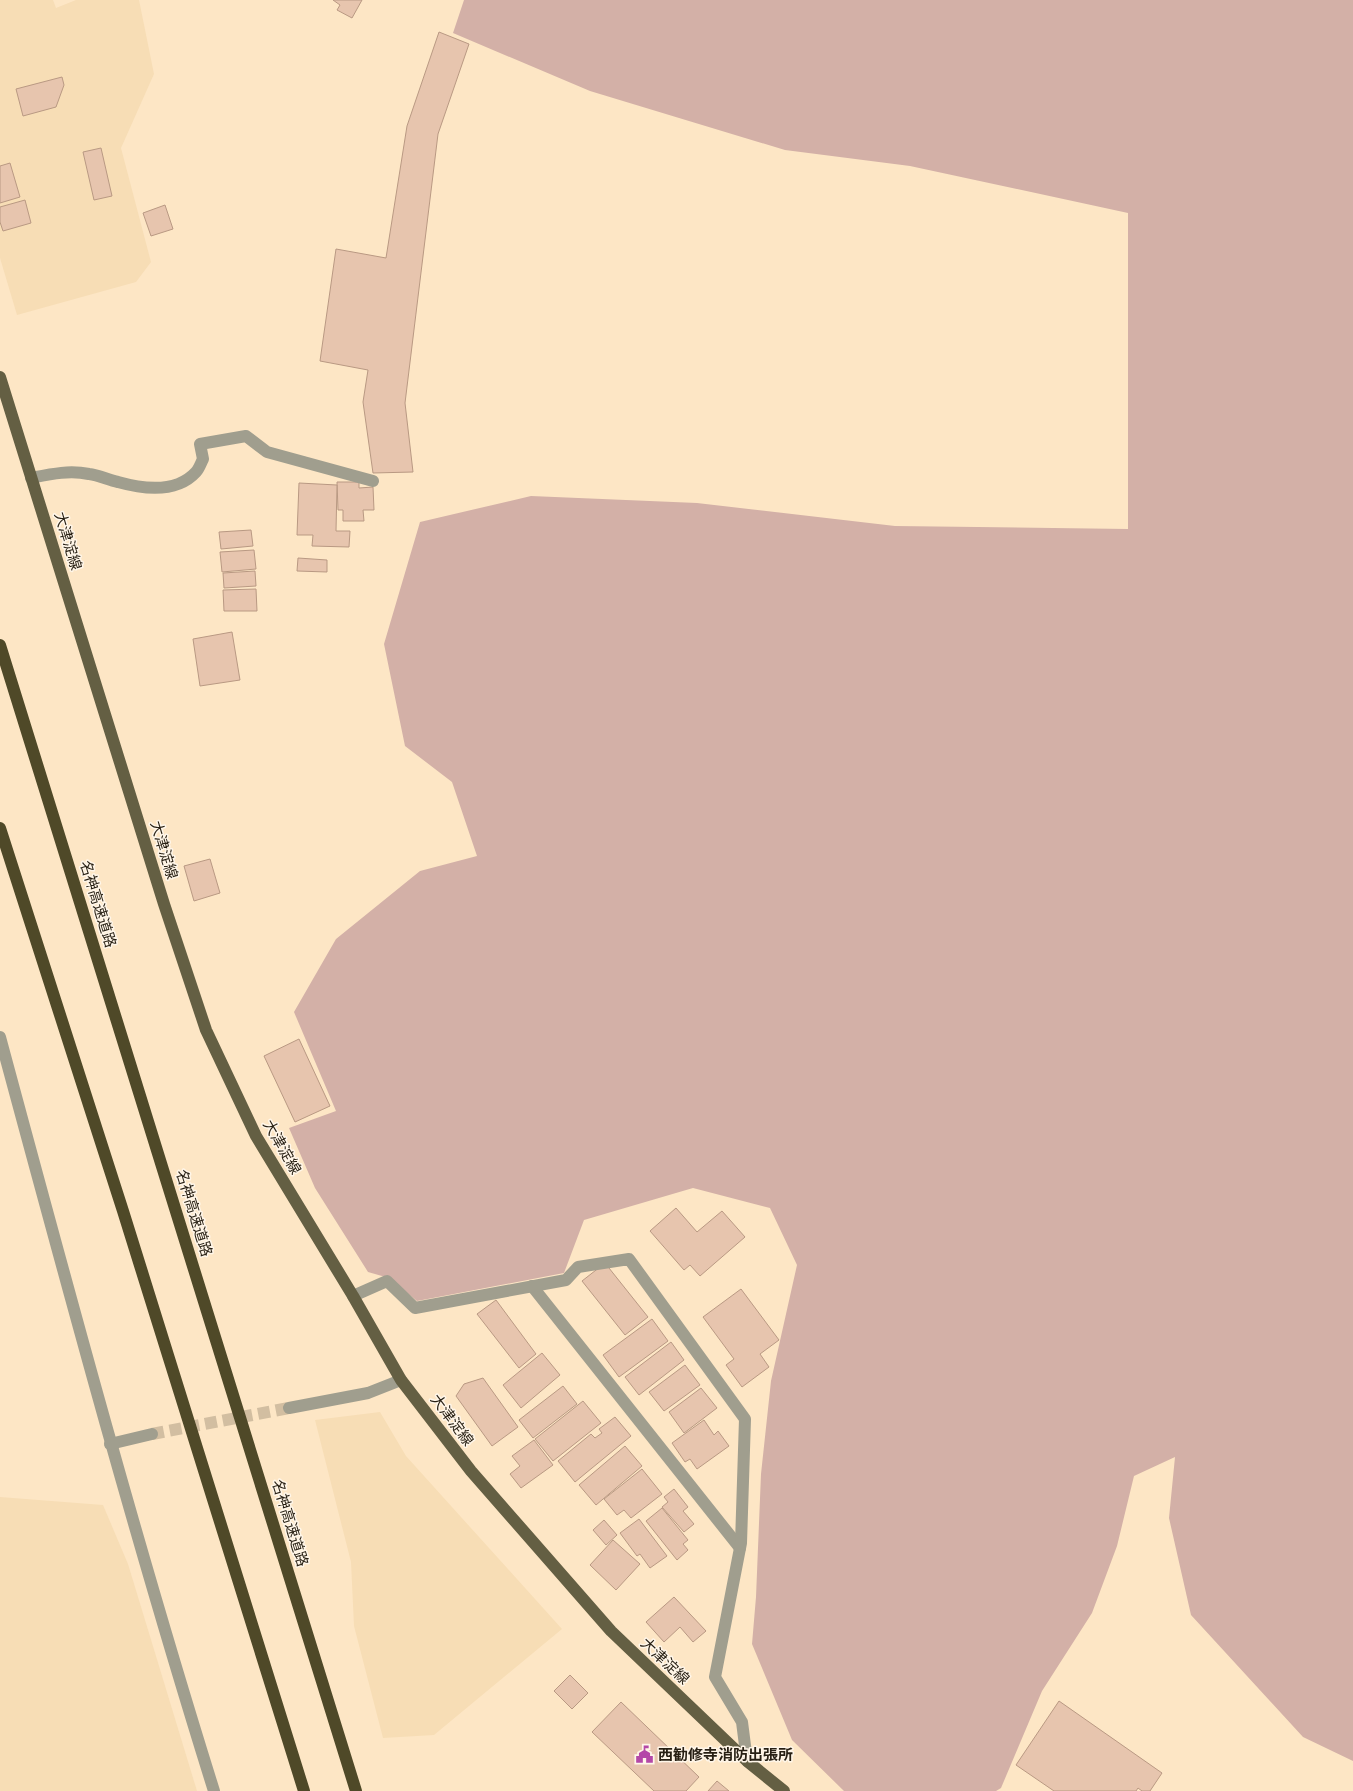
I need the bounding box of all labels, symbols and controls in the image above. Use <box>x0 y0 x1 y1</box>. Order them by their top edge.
street label: 大津淀線 <box>51 510 85 572</box>
street label: 大津淀線 <box>147 819 181 881</box>
street label: 名神高速道路 <box>76 858 120 950</box>
street label: 大津淀線 <box>259 1117 305 1177</box>
street label: 名神高速道路 <box>172 1167 216 1259</box>
street label: 大津淀線 <box>427 1391 477 1449</box>
street label: 名神高速道路 <box>268 1477 312 1569</box>
street label: 大津淀線 <box>637 1634 693 1688</box>
public building icon: 西勧修寺消防出張所 <box>635 1745 655 1765</box>
place label: 西勧修寺消防出張所 <box>658 1746 793 1764</box>

